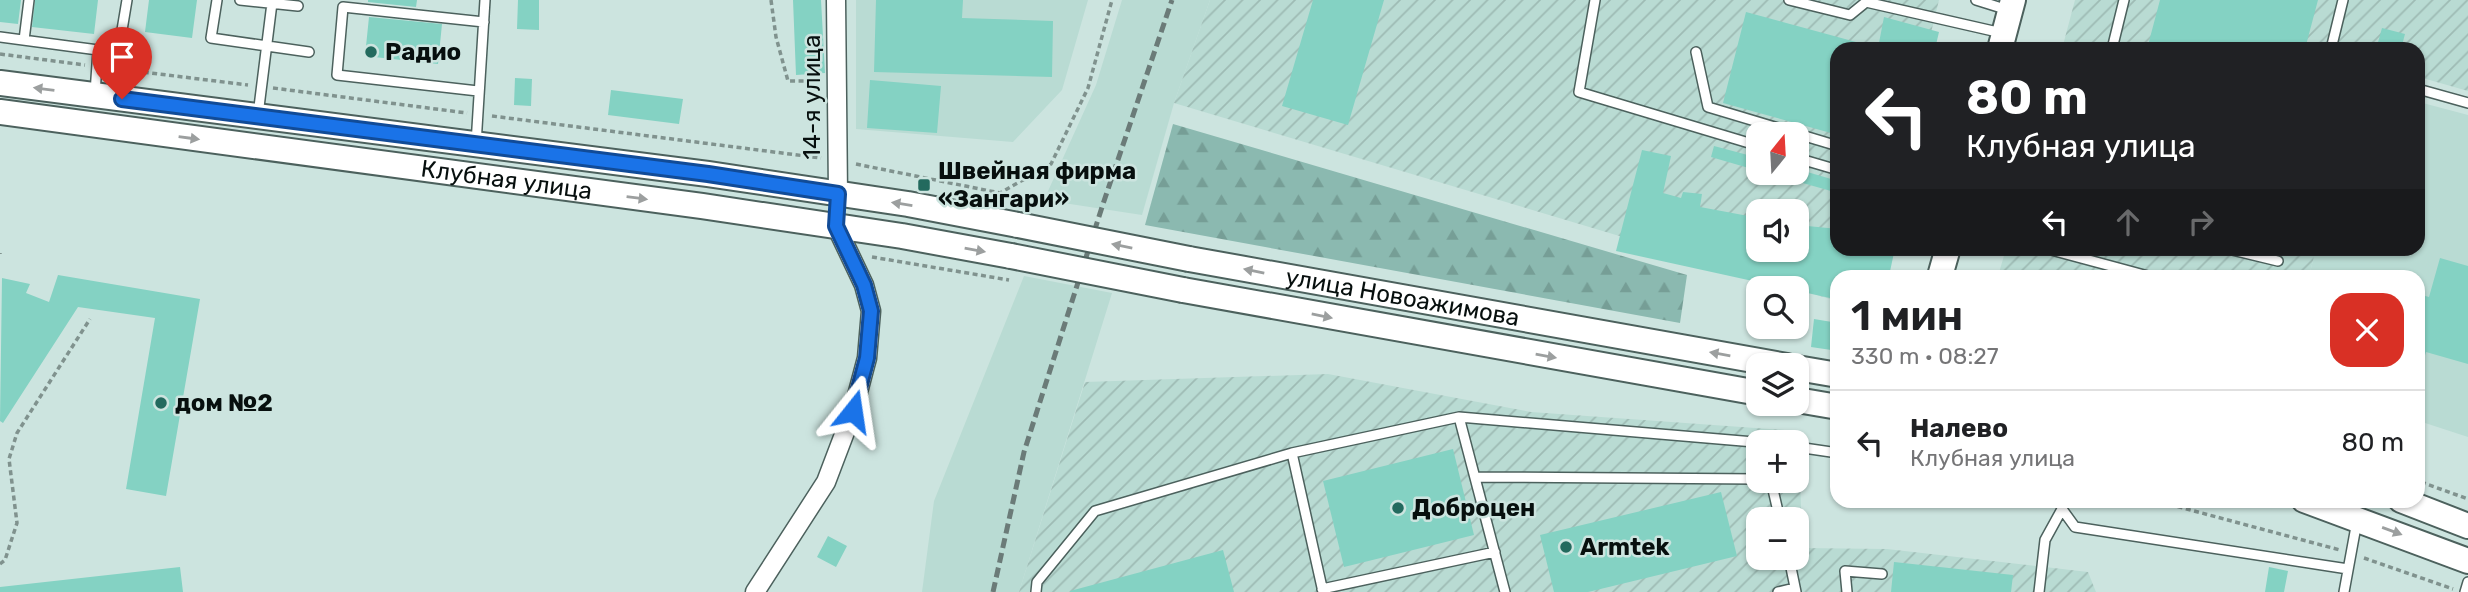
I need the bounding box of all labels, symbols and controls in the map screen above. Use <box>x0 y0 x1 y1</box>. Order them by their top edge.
pin <box>92 27 152 99</box>
street label: 14-я улица <box>798 35 826 159</box>
icon: arrive <box>103 38 141 76</box>
place label: Радио <box>385 38 461 66</box>
marker: Радио <box>363 44 379 60</box>
text: 80 m <box>1966 68 2088 126</box>
icon: left <box>1851 70 1942 161</box>
one-way arrow <box>33 83 55 94</box>
north arrow <box>1746 122 1810 186</box>
map controls <box>1746 122 1809 570</box>
text: Клубная улица <box>1966 127 2196 165</box>
one-way arrow <box>178 133 200 144</box>
street label: Клубная улица <box>419 155 594 205</box>
place label: Швейная фирма «Зангари» <box>938 157 1136 213</box>
marker: Швейная фирма «Зангари» <box>916 177 932 193</box>
one-way arrow <box>626 193 648 204</box>
one-way arrow <box>891 198 913 209</box>
button: sound <box>1746 199 1809 262</box>
icon: left <box>2036 203 2074 241</box>
icon: ahead <box>2109 203 2147 241</box>
icon: right <box>2182 203 2220 241</box>
one-way arrow <box>1111 240 1133 251</box>
one-way arrow <box>964 245 986 256</box>
street label: улица Новоажимова <box>1283 263 1522 332</box>
one-way arrow <box>1243 265 1265 276</box>
button: search <box>1746 276 1809 339</box>
text: 1 мин <box>1851 291 1963 341</box>
button: close <box>2330 293 2404 367</box>
one-way arrow <box>1311 311 1333 322</box>
text: 330 m · 08:27 <box>1851 342 1999 370</box>
one-way arrow <box>1709 348 1731 359</box>
one-way arrow <box>1535 350 1557 361</box>
button: layers <box>1746 353 1809 416</box>
position arrow <box>816 374 890 448</box>
place label: дом №2 <box>175 389 273 417</box>
marker: дом №2 <box>153 395 169 411</box>
text: Налево <box>1910 413 2008 444</box>
icon: left <box>1851 424 1889 462</box>
text: 80 m <box>2341 427 2404 458</box>
button: + <box>1746 430 1809 493</box>
text: Клубная улица <box>1910 444 2075 472</box>
place label: Доброцен <box>1412 494 1535 522</box>
marker: Доброцен <box>1390 500 1406 516</box>
button: − <box>1746 507 1809 570</box>
one-way arrow <box>2381 526 2402 537</box>
place label: Armtek <box>1580 533 1669 561</box>
marker: Armtek <box>1558 539 1574 555</box>

